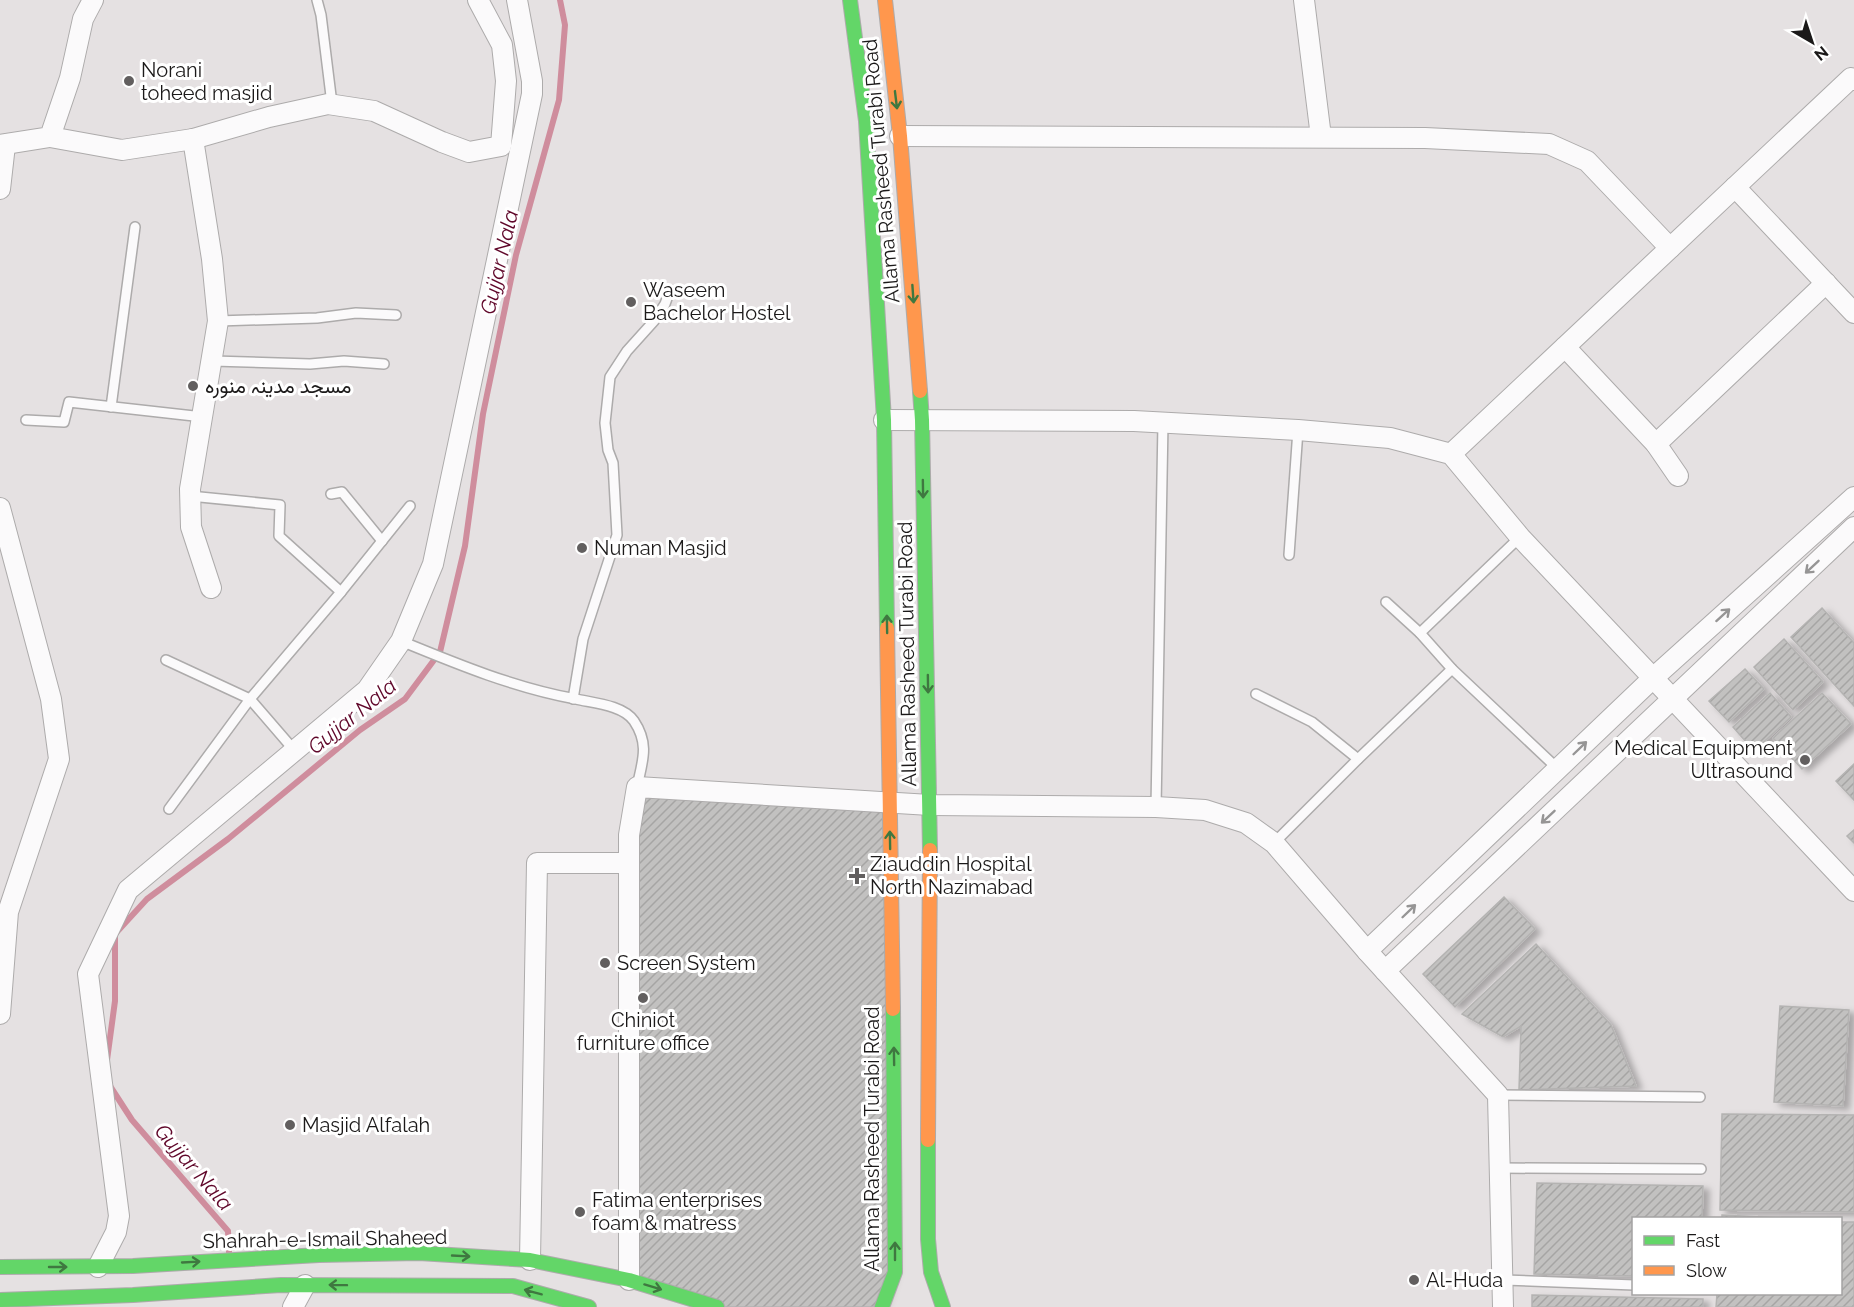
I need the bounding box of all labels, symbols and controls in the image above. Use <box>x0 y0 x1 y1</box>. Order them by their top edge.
north arrow <box>1782 12 1842 72</box>
street label: Allama Rasheed Turabi Road <box>857 38 905 304</box>
text: N <box>1810 42 1832 64</box>
place label: Norani toheed masjid <box>141 58 272 105</box>
marker: Norani toheed masjid <box>122 74 136 88</box>
one-way arrow <box>891 89 902 109</box>
water label: Gujjar Nala <box>475 207 523 317</box>
place label: Waseem Bachelor Hostel <box>643 278 791 325</box>
one-way arrow <box>907 284 918 304</box>
marker: Waseem Bachelor Hostel <box>624 295 638 309</box>
place label: مسجد مدینہ منورہ <box>205 374 352 399</box>
marker: مسجد مدینہ منورہ <box>186 379 200 393</box>
one-way arrow <box>918 478 929 498</box>
street label: Allama Rasheed Turabi Road <box>893 521 921 787</box>
place label: Numan Masjid <box>594 536 727 560</box>
marker: Numan Masjid <box>575 541 589 555</box>
one-way arrow <box>1804 560 1819 574</box>
one-way arrow <box>1715 608 1730 622</box>
one-way arrow <box>881 614 892 634</box>
water label: Gujjar Nala <box>303 673 401 759</box>
one-way arrow <box>922 673 933 693</box>
place label: Medical Equipment Ultrasound <box>1614 736 1793 783</box>
one-way arrow <box>1573 740 1588 755</box>
marker: Medical Equipment Ultrasound <box>1798 753 1812 767</box>
one-way arrow <box>1541 809 1556 823</box>
one-way arrow <box>884 830 896 850</box>
place label: Ziauddin Hospital North Nazimabad <box>870 852 1033 899</box>
marker: Ziauddin Hospital North Nazimabad <box>848 867 866 885</box>
one-way arrow <box>1401 904 1416 918</box>
place label: Screen System <box>617 951 756 975</box>
marker: Screen System <box>598 956 612 970</box>
marker: Chiniot furniture office <box>636 991 650 1005</box>
street label: Allama Rasheed Turabi Road <box>860 1006 884 1272</box>
place label: Chiniot furniture office <box>577 1008 710 1055</box>
one-way arrow <box>888 1046 899 1066</box>
place label: Masjid Alfalah <box>302 1113 430 1137</box>
marker: Masjid Alfalah <box>283 1118 297 1132</box>
water label: Gujjar Nala <box>150 1119 238 1215</box>
place label: Fatima enterprises foam & matress <box>592 1188 762 1235</box>
marker: Fatima enterprises foam & matress <box>573 1205 587 1219</box>
legend <box>1632 1217 1842 1295</box>
street label: Shahrah-e-Ismail Shaheed <box>202 1225 448 1253</box>
text: Fast <box>1686 1230 1720 1251</box>
one-way arrow <box>889 1241 901 1261</box>
one-way arrow <box>451 1250 471 1261</box>
one-way arrow <box>181 1257 201 1268</box>
text: Slow <box>1686 1260 1727 1281</box>
one-way arrow <box>48 1261 68 1273</box>
place label: Al-Huda <box>1426 1268 1503 1292</box>
marker: Al-Huda <box>1407 1273 1421 1287</box>
one-way arrow <box>329 1279 349 1291</box>
one-way arrow <box>643 1282 662 1293</box>
one-way arrow <box>523 1285 542 1297</box>

